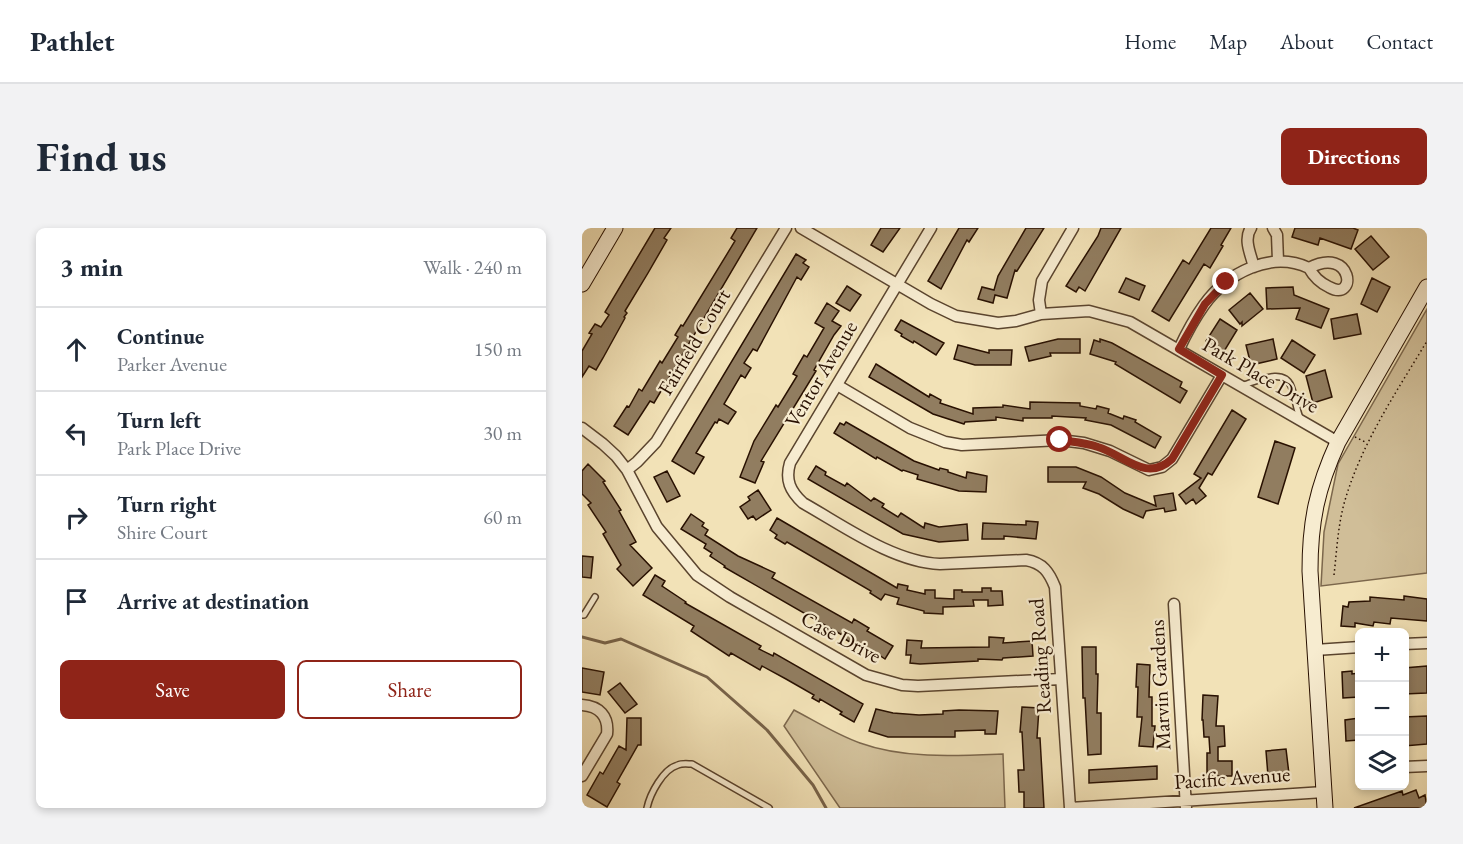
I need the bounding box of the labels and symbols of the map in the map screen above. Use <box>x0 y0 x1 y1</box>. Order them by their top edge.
route end <box>1212 268 1238 294</box>
street label: Fairfield Court <box>651 283 736 400</box>
street label: Ventor Avenue <box>778 315 863 432</box>
street label: Park Place Drive <box>1198 330 1324 419</box>
route start <box>1046 426 1072 452</box>
street label: Reading Road <box>1022 597 1057 715</box>
street label: Case Drive <box>796 604 886 669</box>
street label: Marvin Gardens <box>1143 619 1176 751</box>
street label: Pacific Avenue <box>1173 760 1291 795</box>

